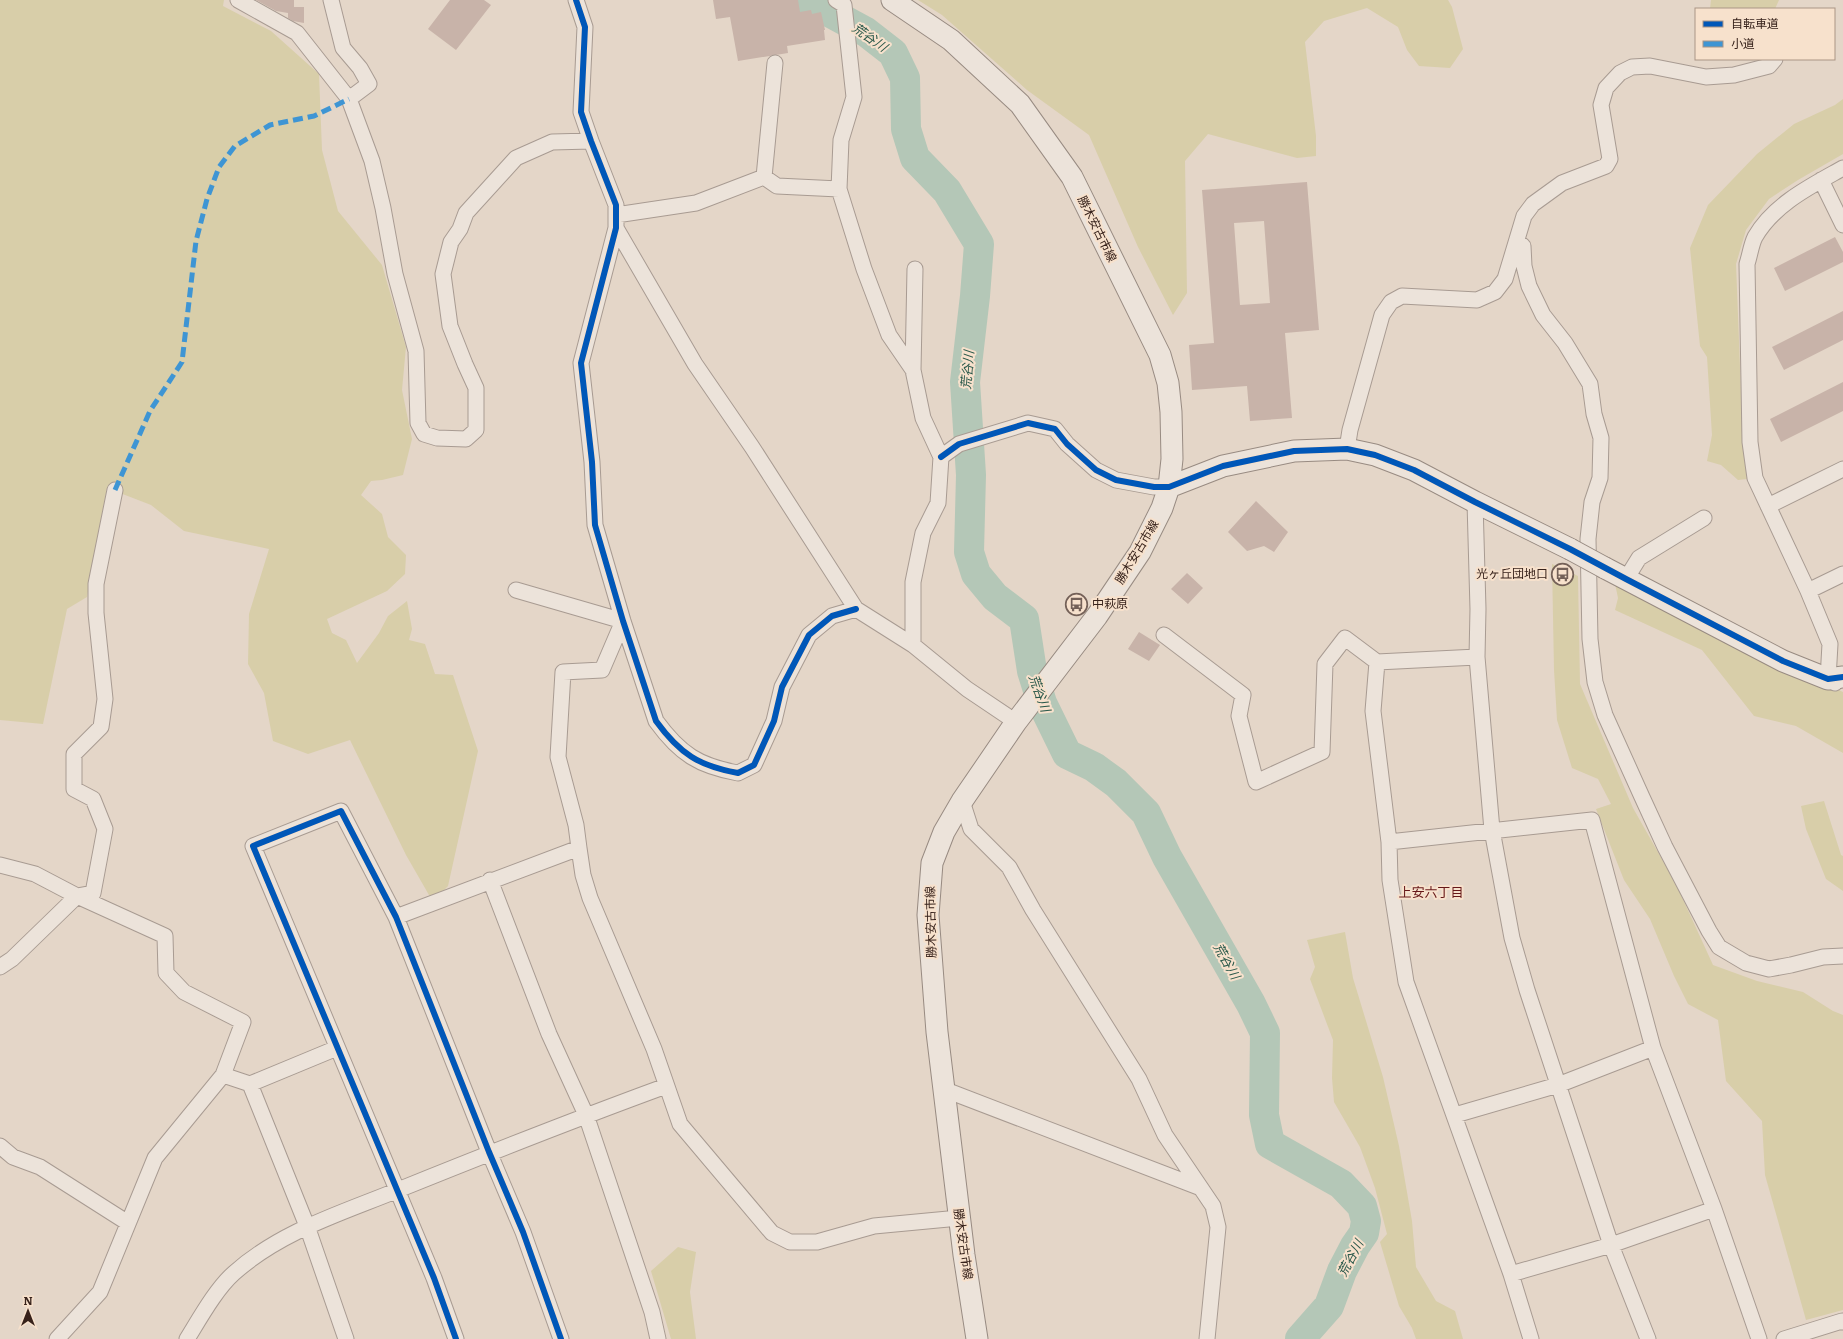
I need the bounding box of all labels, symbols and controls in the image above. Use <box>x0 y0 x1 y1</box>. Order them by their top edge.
legend <box>1695 8 1835 60</box>
text: 自転車道 <box>1731 14 1779 32</box>
water label: 荒谷川 <box>849 18 893 57</box>
text: 小道 <box>1731 34 1755 52</box>
street label: 勝木安古市線 <box>1074 192 1122 265</box>
water label: 荒谷川 <box>955 348 978 390</box>
street label: 勝木安古市線 <box>1110 516 1162 587</box>
bus stop icon: 光ヶ丘団地口 <box>1550 561 1576 587</box>
place label: 光ヶ丘団地口 <box>1476 564 1548 582</box>
bus stop icon: 中萩原 <box>1064 591 1090 617</box>
place label: 中萩原 <box>1092 594 1128 612</box>
water label: 荒谷川 <box>1025 671 1057 716</box>
district label: 上安六丁目 <box>1398 882 1464 901</box>
street label: 勝木安古市線 <box>920 886 940 958</box>
water label: 荒谷川 <box>1209 939 1246 984</box>
street label: 勝木安古市線 <box>950 1207 978 1281</box>
water label: 荒谷川 <box>1332 1234 1368 1279</box>
north arrow <box>8 1291 48 1331</box>
text: N <box>23 1292 33 1308</box>

